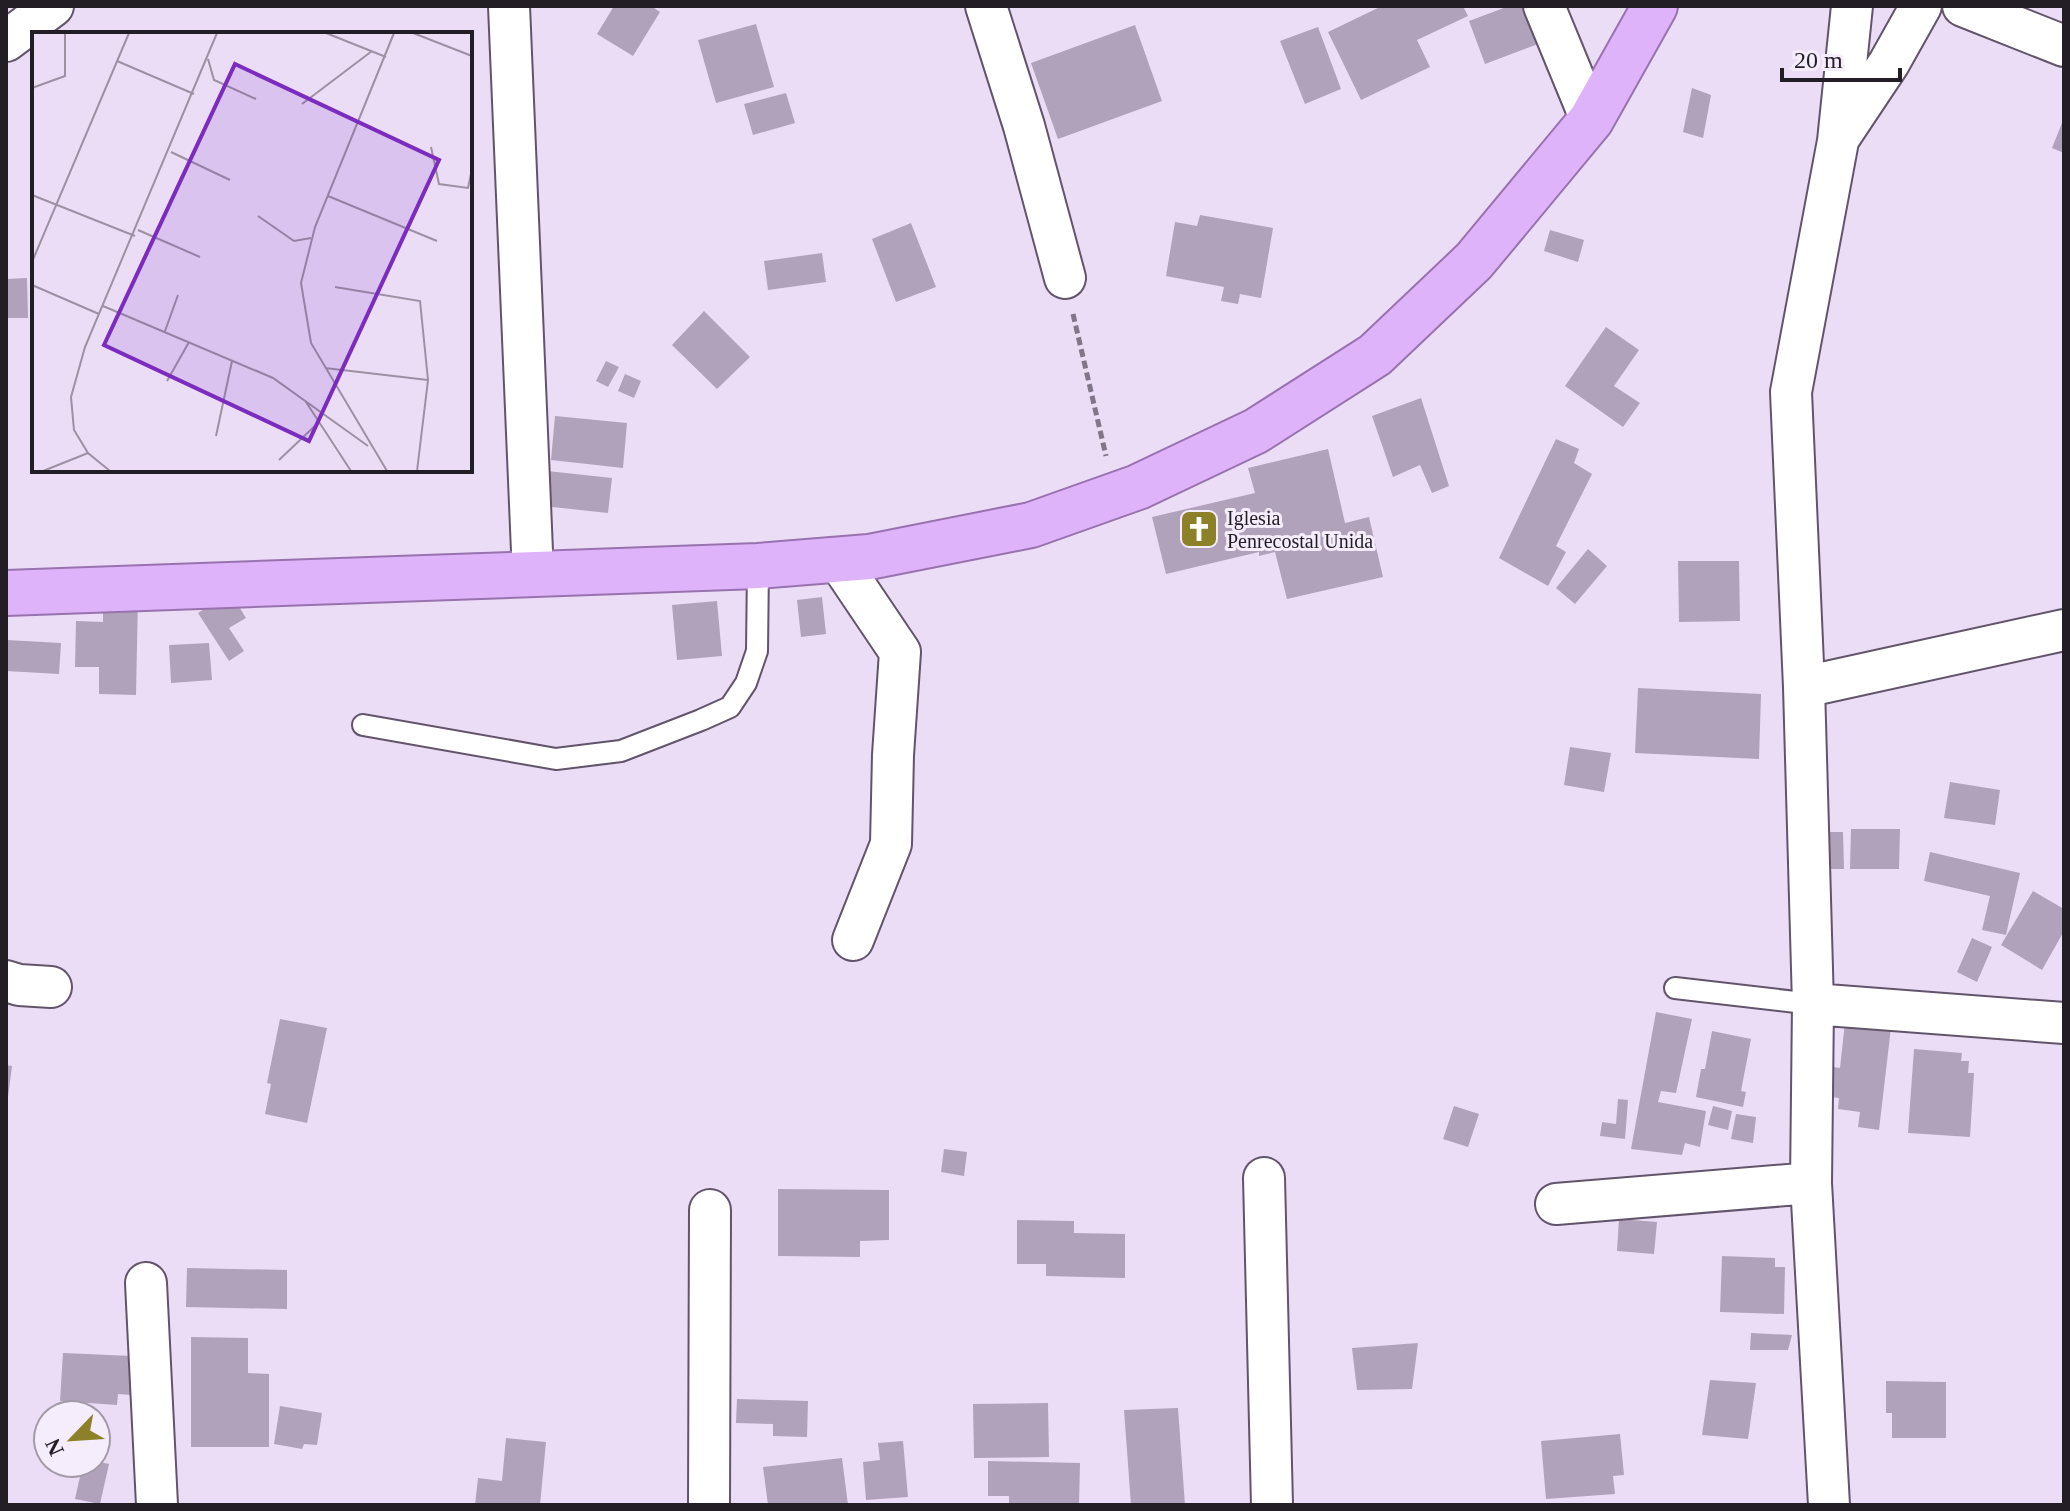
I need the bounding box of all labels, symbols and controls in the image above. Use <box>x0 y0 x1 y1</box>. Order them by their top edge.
inset map <box>32 32 472 472</box>
scale bar <box>1782 32 1900 82</box>
text: 20 m <box>1794 47 1843 73</box>
place label: Iglesia Penrecostal Unida <box>1227 507 1373 552</box>
church icon: Iglesia Penrecostal Unida <box>1178 508 1220 550</box>
north arrow <box>32 1399 112 1479</box>
text: N <box>40 1435 69 1460</box>

